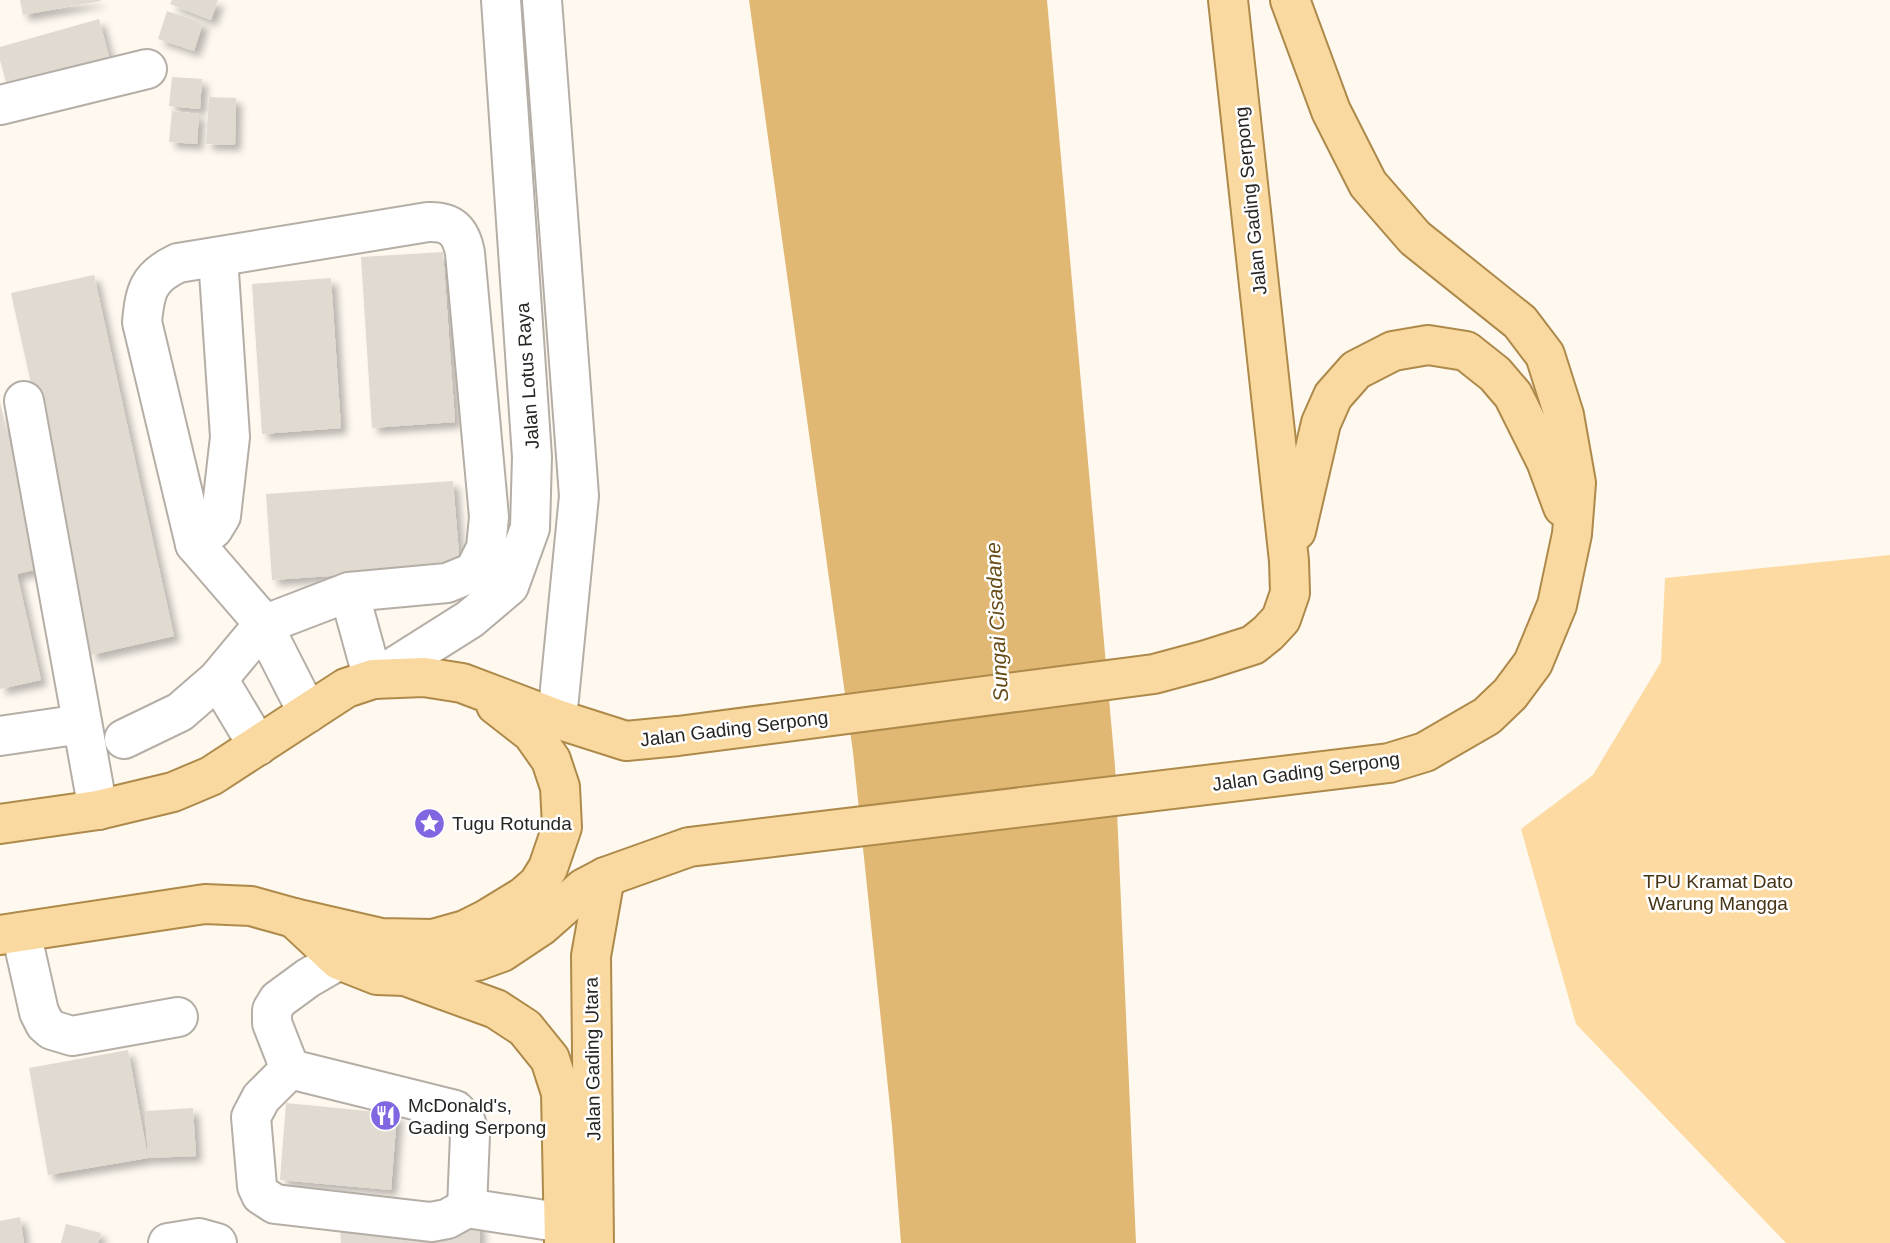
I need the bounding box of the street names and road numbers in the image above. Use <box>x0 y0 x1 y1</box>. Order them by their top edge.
street label: Jalan Gading Serpong <box>1230 106 1271 296</box>
street label: Jalan Lotus Raya <box>512 302 543 450</box>
street label: Jalan Gading Serpong <box>639 707 829 750</box>
street label: Jalan Gading Serpong <box>1211 748 1401 795</box>
street label: Jalan Gading Utara <box>581 977 604 1141</box>

